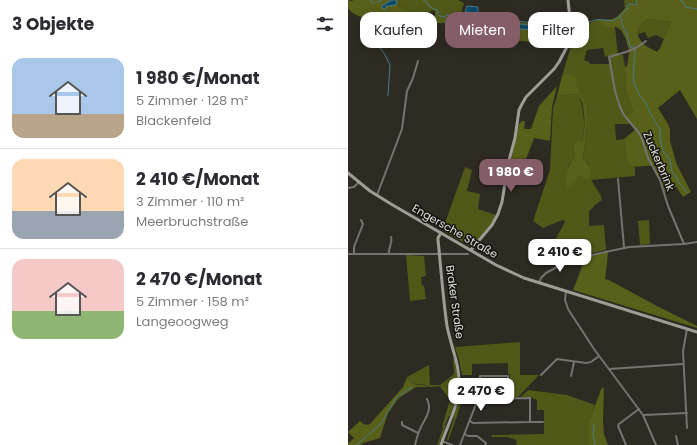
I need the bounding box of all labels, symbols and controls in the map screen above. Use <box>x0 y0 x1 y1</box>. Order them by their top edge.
text: 3 Objekte <box>12 12 94 36</box>
chip: Kaufen <box>360 12 437 48</box>
chip: Mieten <box>445 12 520 48</box>
chip: Filter <box>528 12 589 48</box>
icon: filters <box>314 13 336 35</box>
text: 1 980 €/Monat <box>136 66 260 90</box>
icon: home <box>44 74 92 122</box>
text: 5 Zimmer · 128 m² <box>136 91 248 110</box>
text: Blackenfeld <box>136 111 211 130</box>
street label: Zuckerbrink <box>639 129 679 194</box>
pin: 1 980 € <box>474 159 548 193</box>
text: 1 980 € <box>488 162 534 181</box>
text: 2 410 €/Monat <box>136 167 259 191</box>
icon: home <box>44 175 92 223</box>
text: 3 Zimmer · 110 m² <box>136 192 244 211</box>
street label: Engersche Straße <box>409 200 501 262</box>
text: Meerbruchstraße <box>136 212 248 231</box>
pin: 2 410 € <box>523 239 597 273</box>
text: 2 410 € <box>537 242 583 261</box>
street label: Braker Straße <box>442 264 468 340</box>
text: 2 470 €/Monat <box>136 267 262 291</box>
icon: home <box>44 275 92 323</box>
text: 5 Zimmer · 158 m² <box>136 292 249 311</box>
text: Langeoogweg <box>136 312 229 331</box>
pin: 2 470 € <box>444 378 518 412</box>
text: 2 470 € <box>457 381 505 400</box>

